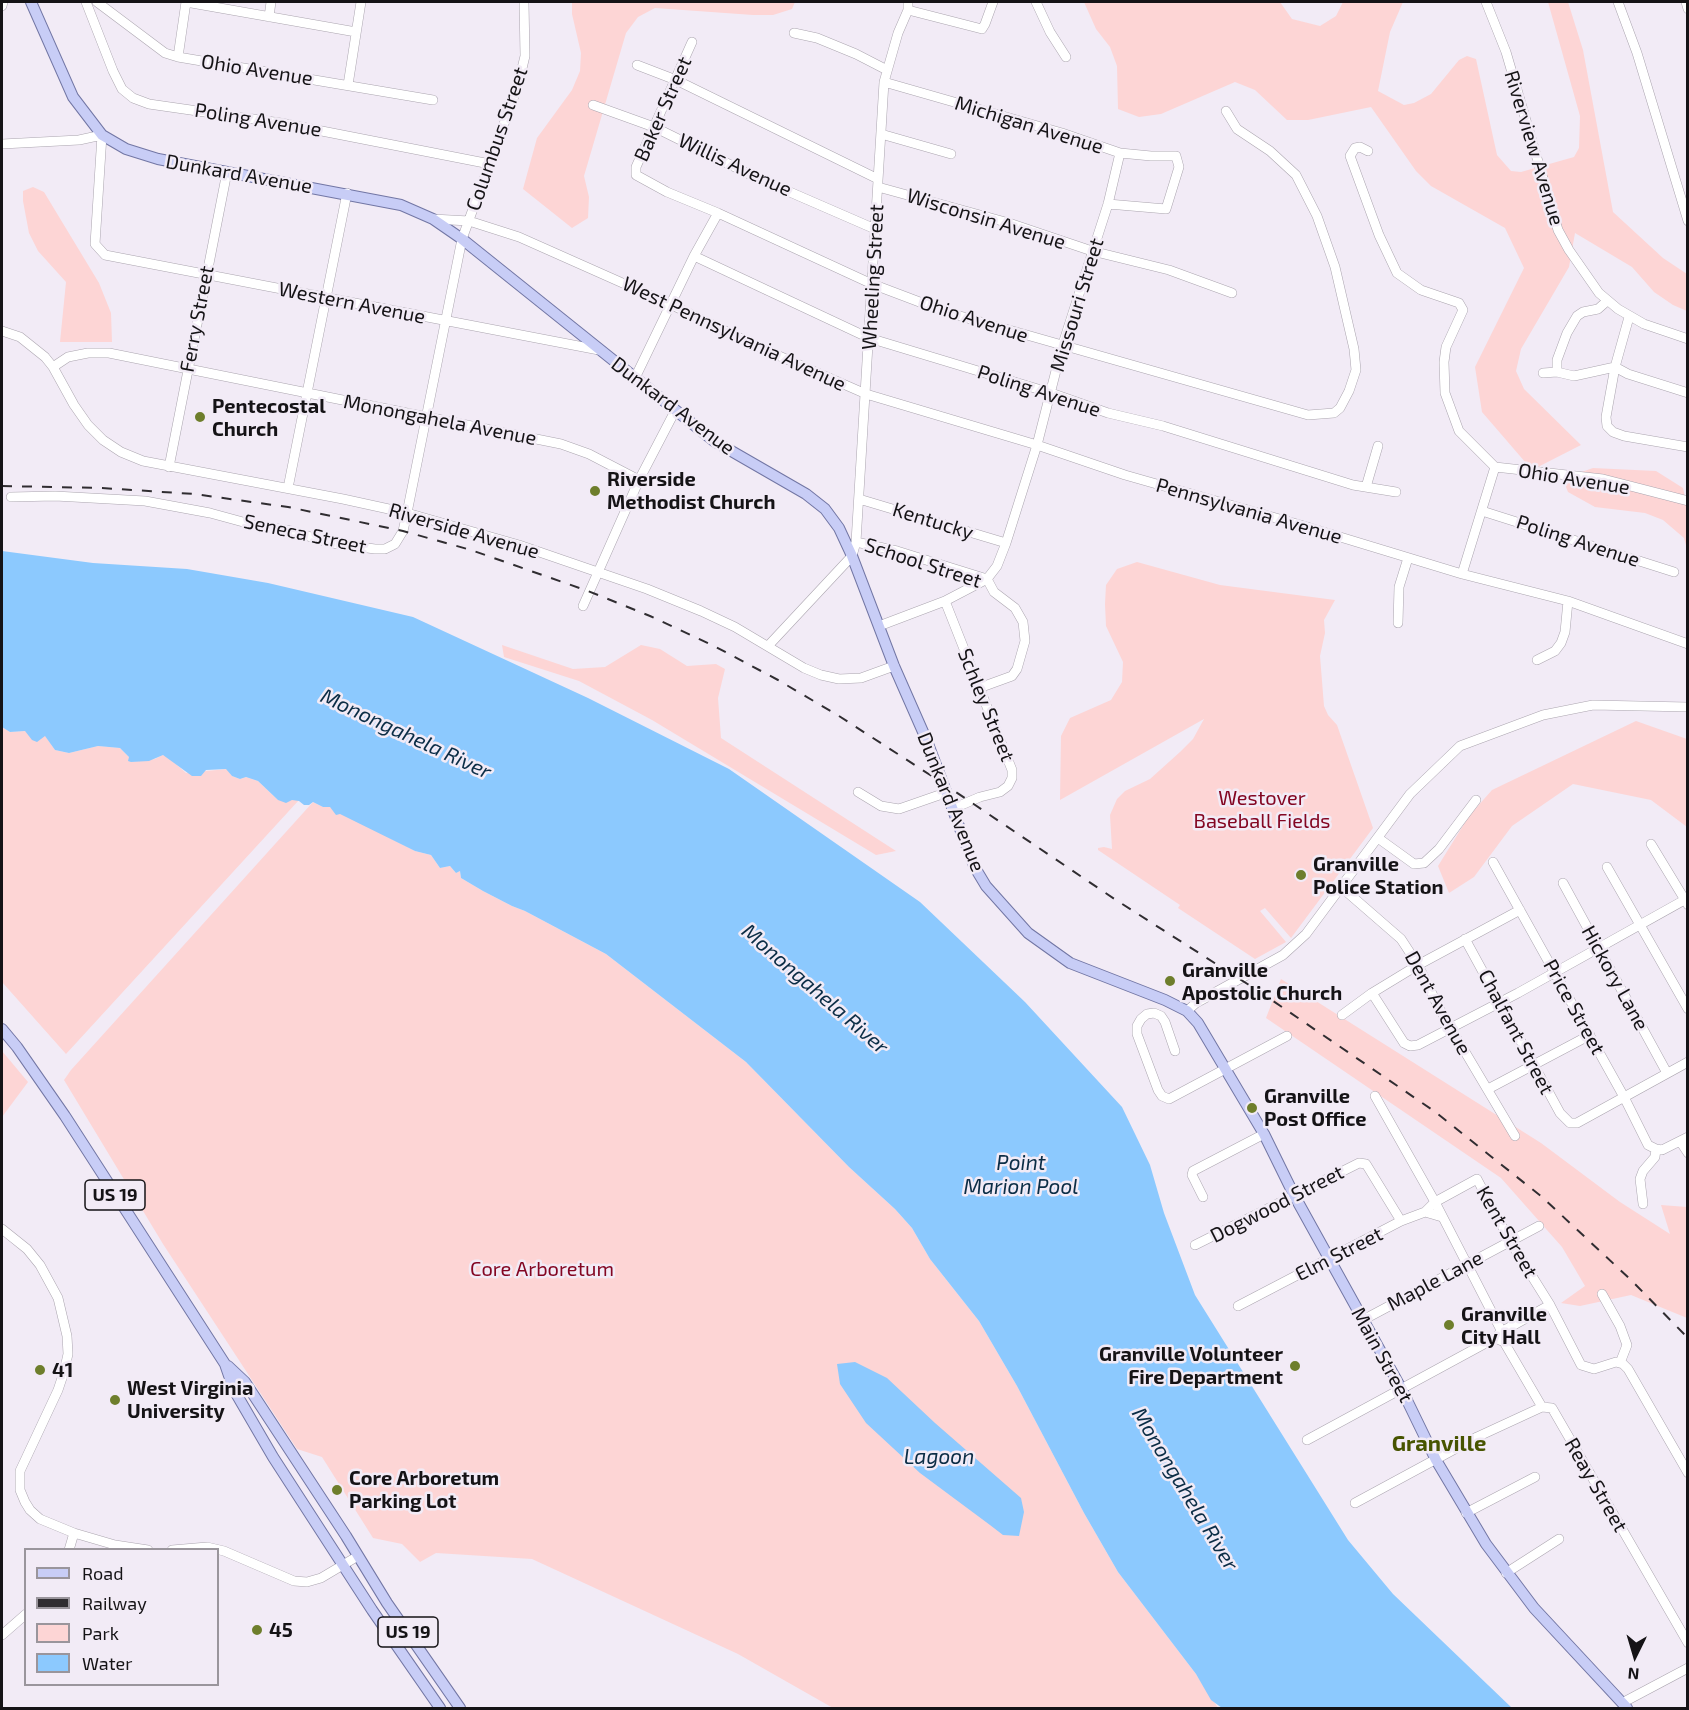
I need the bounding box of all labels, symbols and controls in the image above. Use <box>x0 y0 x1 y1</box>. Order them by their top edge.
street label: Ohio Avenue <box>199 49 315 91</box>
street label: Baker Street <box>629 53 697 165</box>
street label: Columbus Street <box>461 64 533 214</box>
street label: Riverview Avenue <box>1499 68 1569 228</box>
street label: Michigan Avenue <box>952 91 1106 159</box>
street label: Poling Avenue <box>193 98 323 142</box>
street label: Willis Avenue <box>674 128 796 202</box>
street label: Dunkard Avenue <box>164 149 314 199</box>
street label: Wisconsin Avenue <box>904 183 1068 255</box>
street label: Wheeling Street <box>857 204 889 350</box>
street label: Missouri Street <box>1045 235 1109 375</box>
street label: Ferry Street <box>175 264 219 374</box>
street label: West Pennsylvania Avenue <box>618 272 850 396</box>
street label: Western Avenue <box>277 277 427 329</box>
street label: Ohio Avenue <box>917 290 1031 348</box>
street label: Dunkard Avenue <box>607 352 739 460</box>
street label: Poling Avenue <box>974 360 1104 422</box>
street label: Monongahela Avenue <box>341 389 539 451</box>
place label: Pentecostal Church <box>212 394 326 441</box>
marker: Pentecostal Church <box>193 410 207 424</box>
street label: Ohio Avenue <box>1516 458 1632 500</box>
place label: Riverside Methodist Church <box>607 467 775 514</box>
street label: Pennsylvania Avenue <box>1153 473 1345 549</box>
marker: Riverside Methodist Church <box>588 484 602 498</box>
street label: Kentucky <box>890 497 976 545</box>
street label: Riverside Avenue <box>386 498 542 564</box>
street label: Seneca Street <box>241 509 369 559</box>
street label: Poling Avenue <box>1513 510 1643 572</box>
street label: School Street <box>862 533 984 593</box>
street label: Schley Street <box>952 645 1020 765</box>
water label: Monongahela River <box>317 683 495 785</box>
street label: Dunkard Avenue <box>912 729 990 875</box>
park label: Westover Baseball Fields <box>1193 786 1331 833</box>
place label: Granville Police Station <box>1313 852 1444 899</box>
marker: Granville Police Station <box>1294 868 1308 882</box>
water label: Monongahela River <box>737 919 893 1059</box>
street label: Hickory Lane <box>1576 921 1654 1035</box>
street label: Dent Avenue <box>1400 947 1476 1059</box>
street label: Price Street <box>1538 955 1610 1059</box>
place label: Granville Apostolic Church <box>1182 958 1342 1005</box>
street label: Chalfant Street <box>1473 966 1559 1098</box>
marker: Granville Apostolic Church <box>1163 974 1177 988</box>
place label: Granville Post Office <box>1264 1084 1367 1131</box>
marker: Granville Post Office <box>1245 1101 1259 1115</box>
water label: Point Marion Pool <box>964 1150 1078 1200</box>
street label: Dogwood Street <box>1206 1160 1348 1248</box>
road number: US 19 <box>85 1180 145 1210</box>
street label: Kent Street <box>1471 1182 1543 1282</box>
street label: Elm Street <box>1291 1222 1387 1286</box>
street label: Maple Lane <box>1383 1246 1487 1316</box>
park label: Core Arboretum <box>470 1257 614 1281</box>
place label: Granville City Hall <box>1461 1302 1547 1349</box>
street label: Main Street <box>1346 1303 1418 1407</box>
marker: Granville City Hall <box>1442 1318 1456 1332</box>
place label: Granville Volunteer Fire Department <box>1099 1342 1283 1389</box>
place label: 41 <box>52 1358 73 1382</box>
marker: Granville Volunteer Fire Department <box>1288 1359 1302 1373</box>
marker: 41 <box>33 1363 47 1377</box>
place label: West Virginia University <box>127 1376 254 1423</box>
marker: West Virginia University <box>108 1393 122 1407</box>
water label: Monongahela River <box>1126 1403 1244 1575</box>
district label: Granville <box>1392 1431 1486 1457</box>
street label: Reay Street <box>1559 1434 1633 1536</box>
water label: Lagoon <box>904 1444 974 1470</box>
place label: Core Arboretum Parking Lot <box>349 1466 499 1513</box>
marker: Core Arboretum Parking Lot <box>330 1483 344 1497</box>
legend <box>24 1548 219 1686</box>
text: Road <box>82 1562 123 1584</box>
text: Railway <box>82 1592 147 1614</box>
road number: US 19 <box>378 1617 438 1647</box>
place label: 45 <box>269 1618 293 1642</box>
text: Park <box>82 1622 119 1644</box>
marker: 45 <box>250 1623 264 1637</box>
north arrow <box>1605 1626 1665 1686</box>
text: Water <box>82 1652 132 1674</box>
text: N <box>1627 1664 1640 1684</box>

